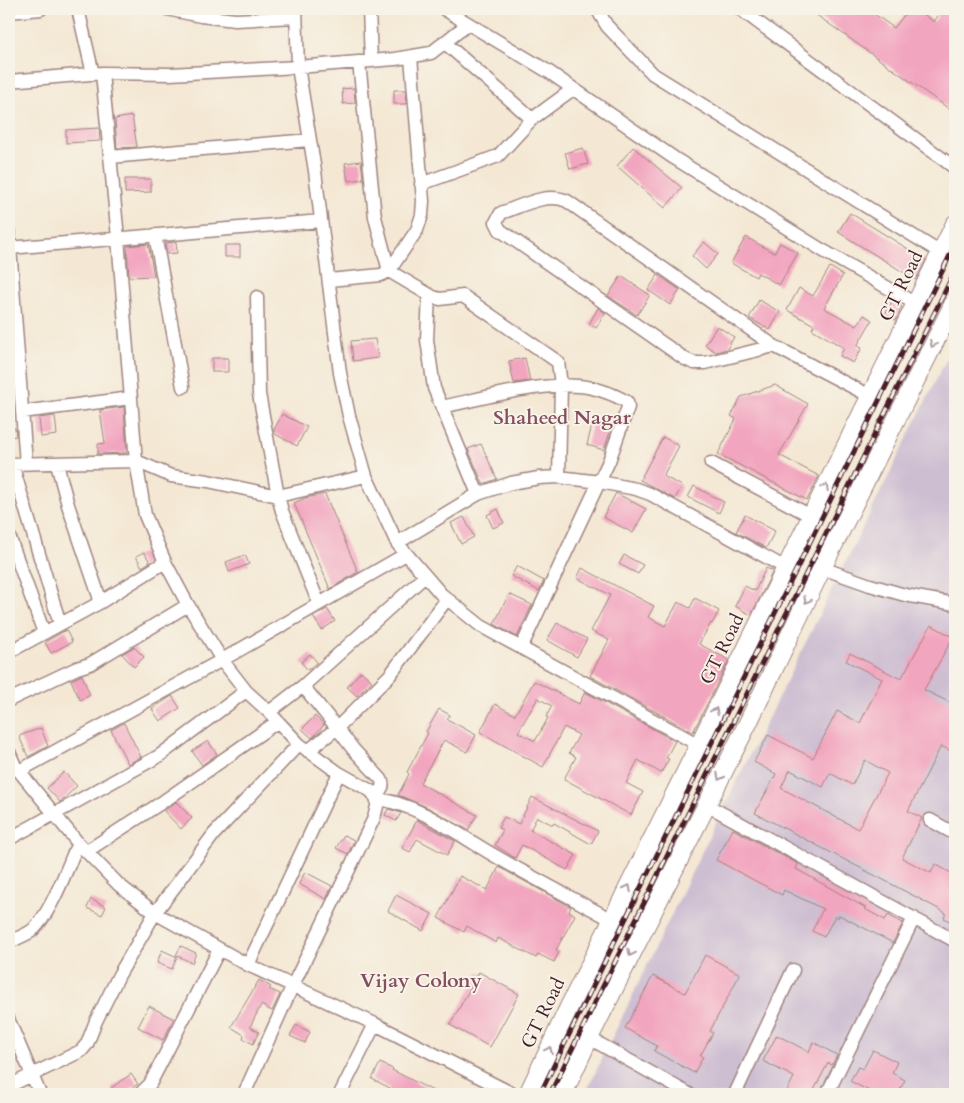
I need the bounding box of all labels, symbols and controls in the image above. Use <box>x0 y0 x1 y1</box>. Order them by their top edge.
street label: GT Road <box>873 246 929 326</box>
one-way arrow <box>929 339 940 348</box>
district label: Shaheed Nagar <box>493 404 632 431</box>
one-way arrow <box>819 483 829 492</box>
one-way arrow <box>803 595 813 604</box>
street label: GT Road <box>694 609 750 689</box>
one-way arrow <box>709 707 719 716</box>
one-way arrow <box>716 771 726 780</box>
one-way arrow <box>622 885 632 894</box>
one-way arrow <box>627 948 637 957</box>
district label: Vijay Colony <box>360 967 483 994</box>
street label: GT Road <box>515 973 571 1053</box>
one-way arrow <box>542 1046 553 1055</box>

